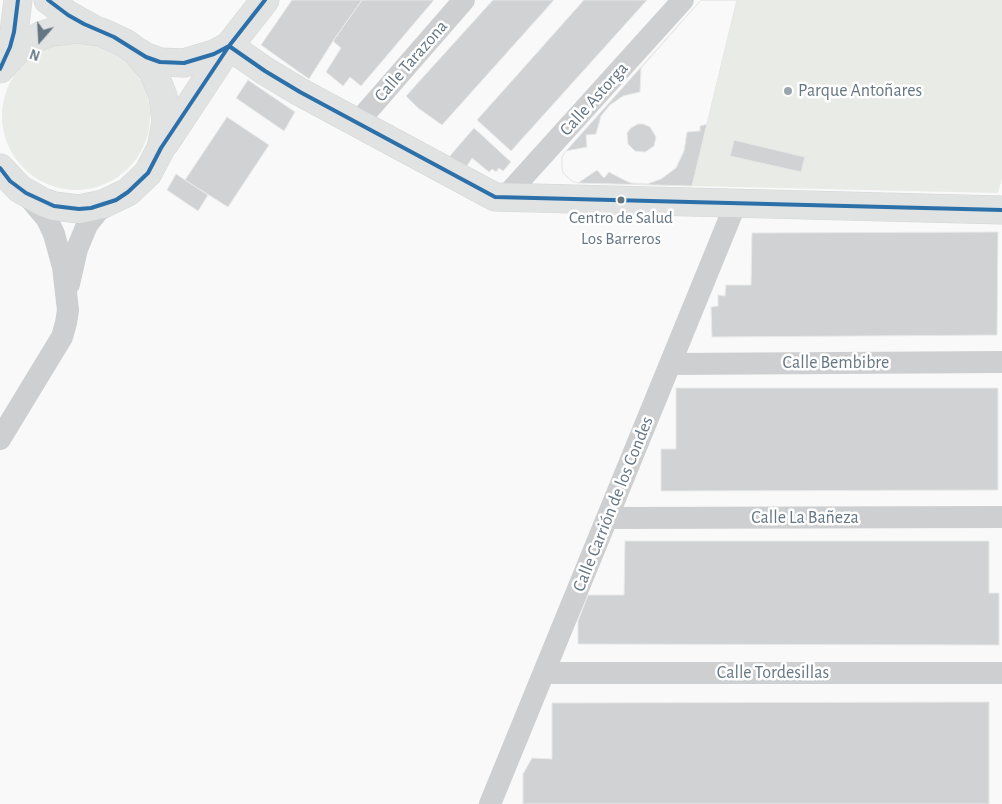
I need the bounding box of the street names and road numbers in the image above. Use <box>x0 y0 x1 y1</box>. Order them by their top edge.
street label: Calle Tarazona <box>370 16 452 106</box>
street label: Calle Astorga <box>555 58 633 140</box>
street label: Calle Bembibre <box>783 352 889 374</box>
street label: Calle Carrión de los Condes <box>568 413 658 595</box>
street label: Calle La Bañeza <box>751 507 859 529</box>
street label: Calle Tordesillas <box>717 662 829 684</box>

